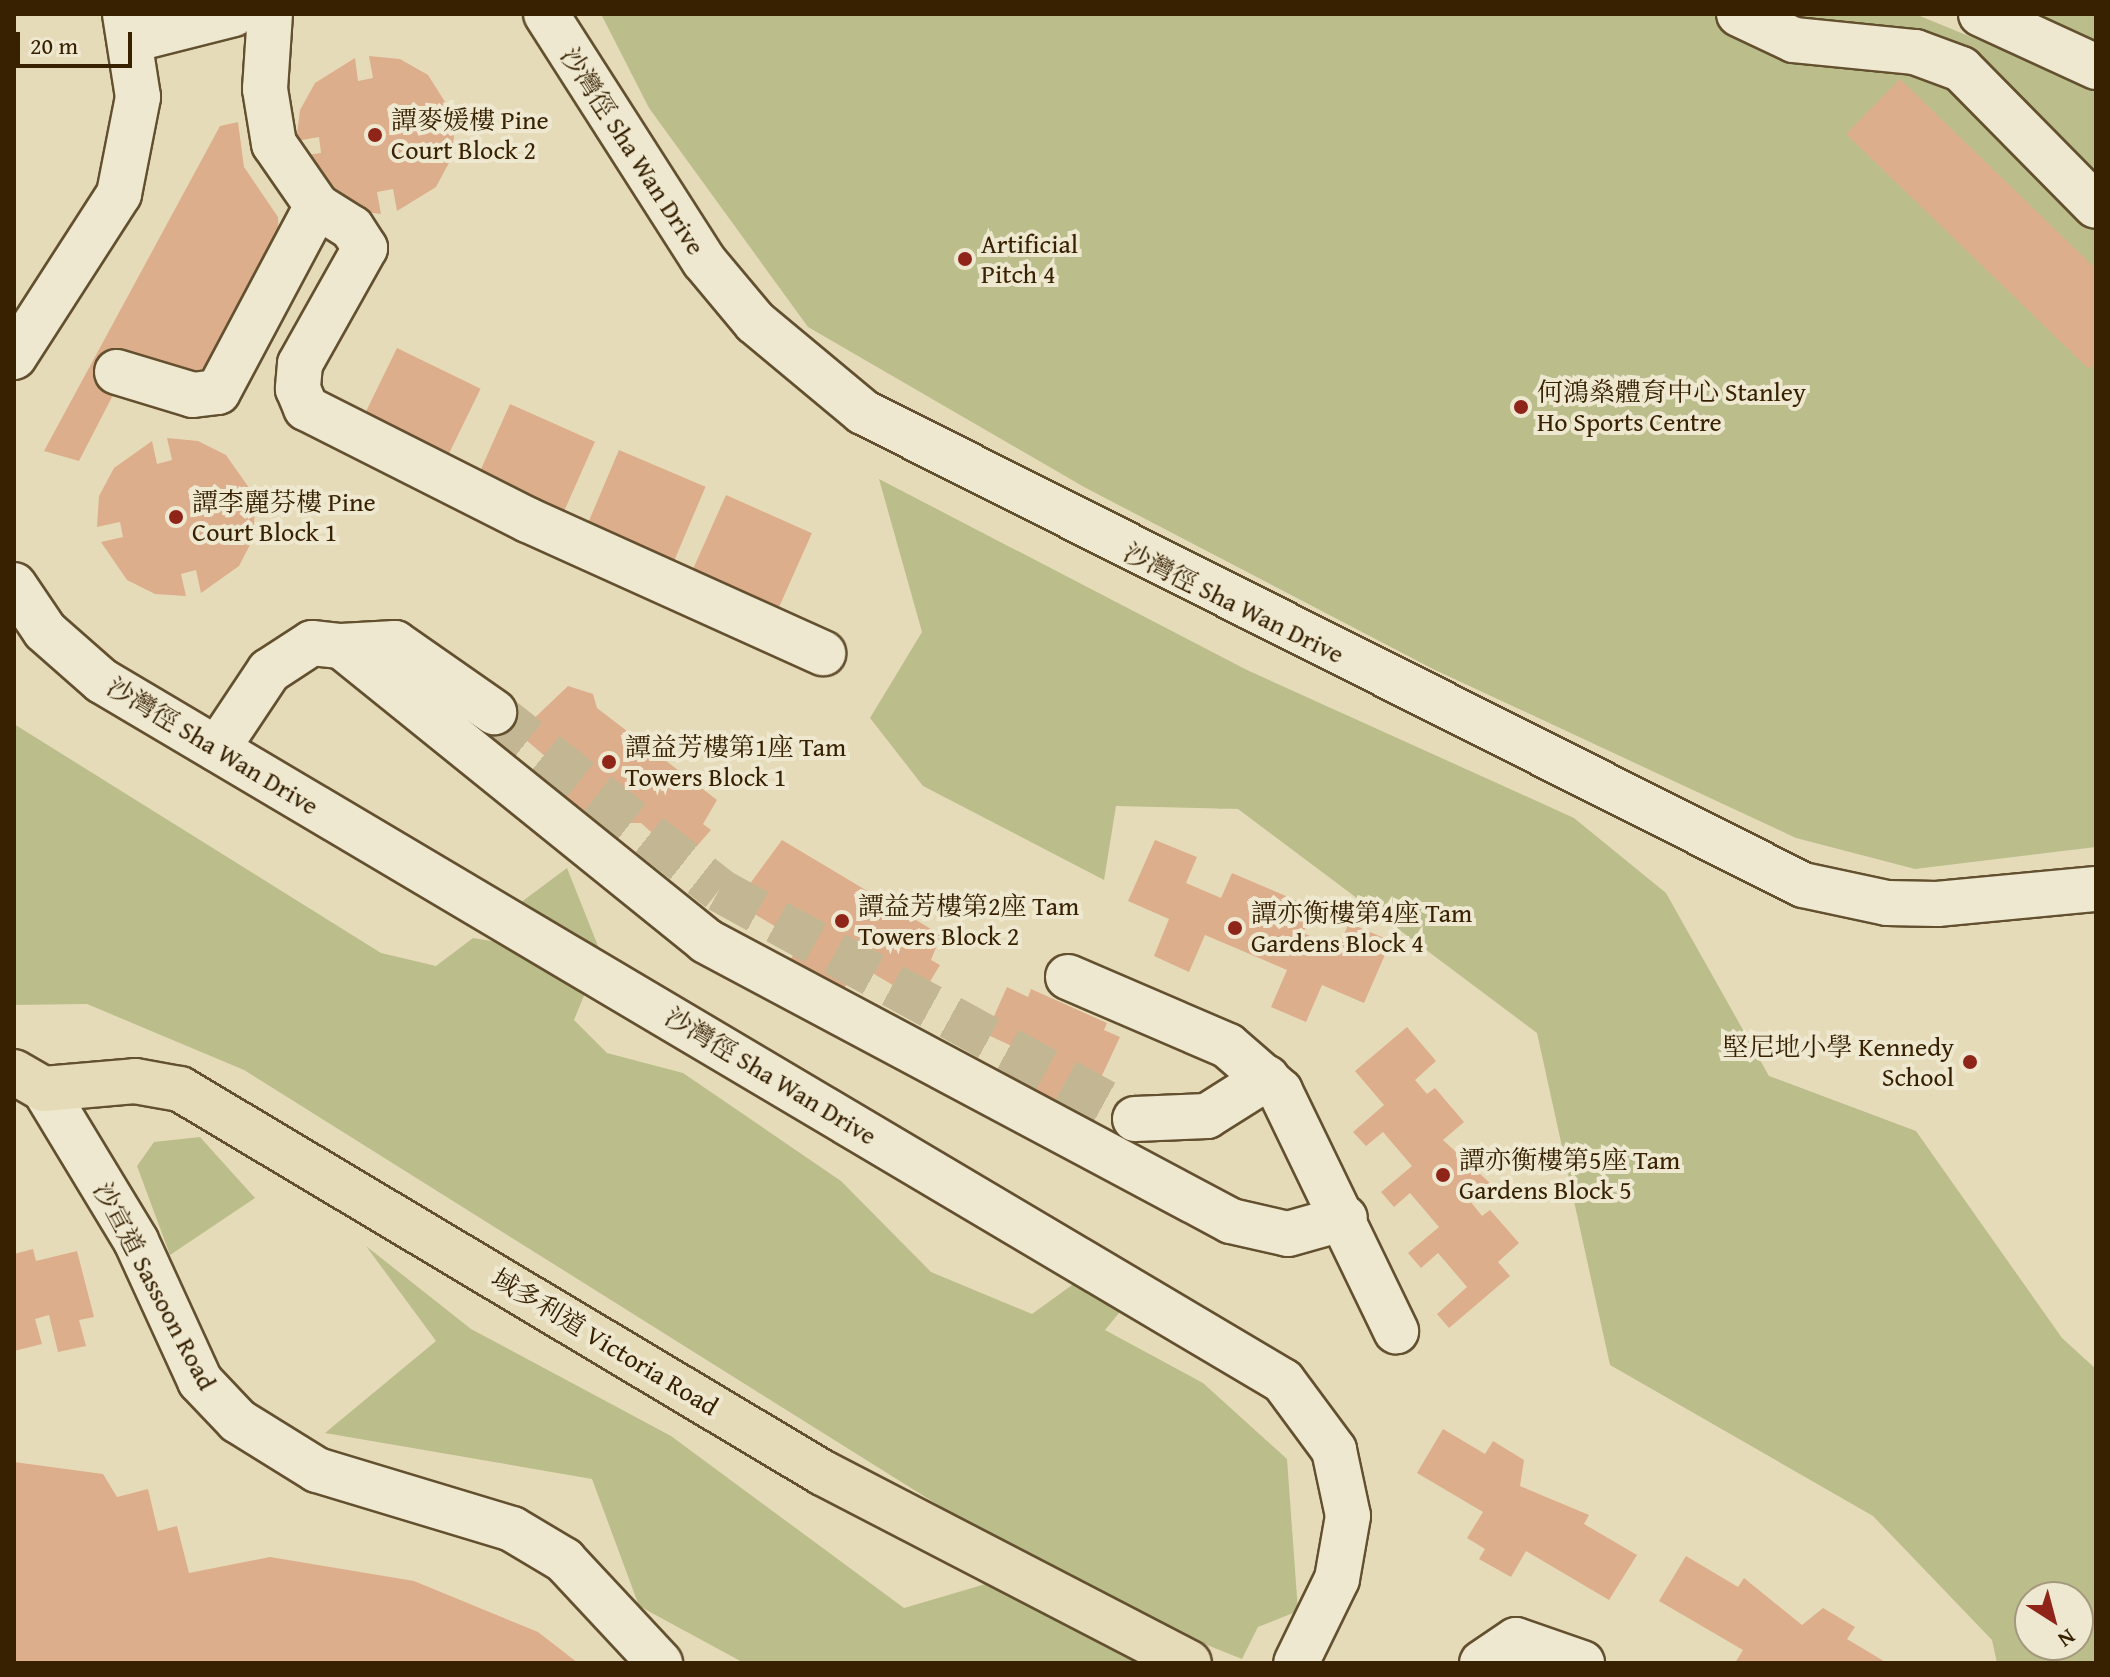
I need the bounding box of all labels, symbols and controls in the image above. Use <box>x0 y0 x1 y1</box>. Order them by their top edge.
scale bar <box>20 16 136 66</box>
text: 20 m <box>30 28 78 63</box>
street label: 沙灣徑 Sha Wan Drive <box>554 41 712 261</box>
place label: 譚麥媛樓 Pine Court Block 2 <box>391 104 549 166</box>
marker: 譚麥媛樓 Pine Court Block 2 <box>366 126 384 144</box>
place label: Artificial Pitch 4 <box>981 228 1078 290</box>
marker: Artificial Pitch 4 <box>956 250 974 268</box>
place label: 何鴻燊體育中心 Stanley Ho Sports Centre <box>1537 376 1806 438</box>
marker: 何鴻燊體育中心 Stanley Ho Sports Centre <box>1512 398 1530 416</box>
place label: 譚李麗芬樓 Pine Court Block 1 <box>192 486 376 548</box>
marker: 譚李麗芬樓 Pine Court Block 1 <box>167 508 185 526</box>
street label: 沙灣徑 Sha Wan Drive <box>1119 536 1349 670</box>
street label: 沙灣徑 Sha Wan Drive <box>102 671 324 821</box>
place label: 譚益芳樓第1座 Tam Towers Block 1 <box>625 731 846 792</box>
marker: 譚益芳樓第1座 Tam Towers Block 1 <box>600 753 618 771</box>
place label: 譚益芳樓第2座 Tam Towers Block 2 <box>858 890 1079 952</box>
place label: 譚亦衡樓第4座 Tam Gardens Block 4 <box>1251 897 1472 958</box>
marker: 譚益芳樓第2座 Tam Towers Block 2 <box>833 912 851 930</box>
marker: 譚亦衡樓第4座 Tam Gardens Block 4 <box>1226 919 1244 937</box>
street label: 沙灣徑 Sha Wan Drive <box>660 1001 882 1151</box>
place label: 堅尼地小學 Kennedy School <box>1722 1031 1954 1092</box>
marker: 堅尼地小學 Kennedy School <box>1961 1053 1979 1071</box>
place label: 譚亦衡樓第5座 Tam Gardens Block 5 <box>1459 1144 1680 1206</box>
marker: 譚亦衡樓第5座 Tam Gardens Block 5 <box>1434 1166 1452 1184</box>
street label: 沙宣道 Sassoon Road <box>87 1177 223 1395</box>
street label: 域多利道 Victoria Road <box>486 1262 724 1422</box>
north arrow <box>2014 1581 2094 1661</box>
text: N <box>2052 1622 2082 1656</box>

